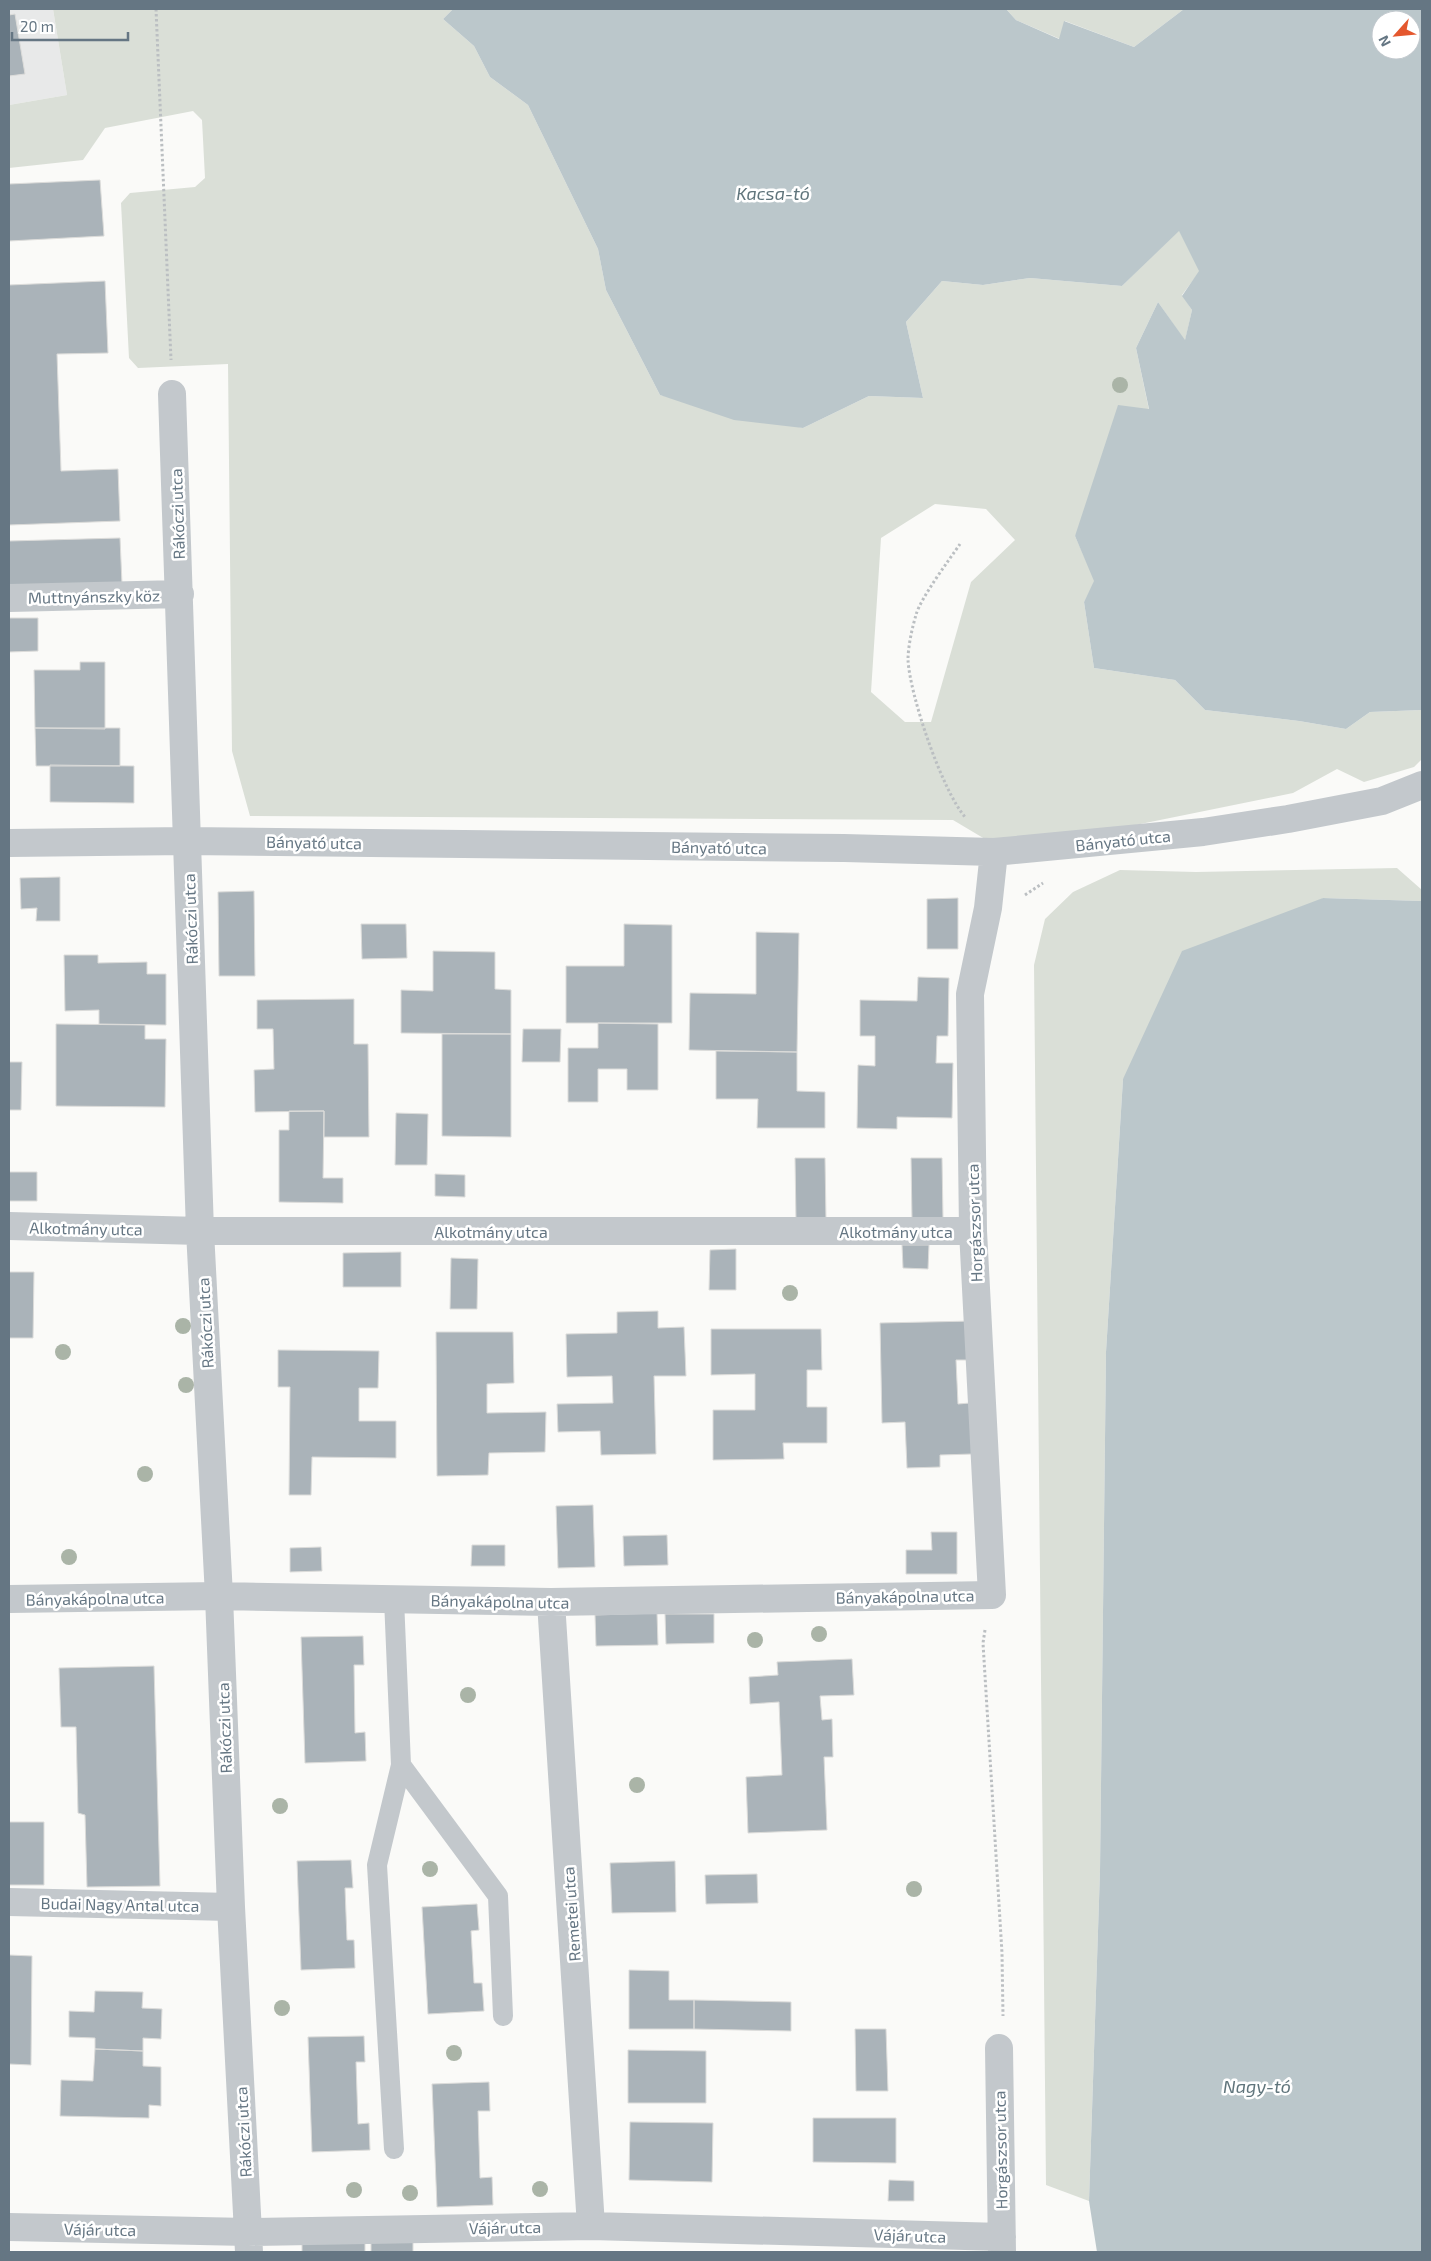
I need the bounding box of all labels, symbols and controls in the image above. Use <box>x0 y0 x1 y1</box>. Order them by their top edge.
scale bar <box>12 10 129 42</box>
north arrow <box>1371 10 1421 60</box>
text: 20 m <box>20 17 54 35</box>
text: N <box>1374 33 1394 49</box>
water label: Kacsa-tó <box>736 182 810 204</box>
street label: Rákóczi utca <box>166 468 188 560</box>
street label: Muttnyánszky köz <box>28 585 160 607</box>
street label: Bányató utca <box>1074 826 1172 854</box>
street label: Bányató utca <box>266 832 362 852</box>
street label: Bányató utca <box>671 837 767 857</box>
street label: Rákóczi utca <box>179 873 201 965</box>
street label: Horgászsor utca <box>962 1163 986 1283</box>
street label: Alkotmány utca <box>29 1218 143 1238</box>
street label: Alkotmány utca <box>434 1222 548 1241</box>
street label: Alkotmány utca <box>839 1222 953 1241</box>
street label: Rákóczi utca <box>193 1277 217 1369</box>
street label: Bányakápolna utca <box>835 1585 975 1607</box>
street label: Bányakápolna utca <box>25 1587 165 1609</box>
street label: Bányakápolna utca <box>430 1590 570 1612</box>
street label: Rákóczi utca <box>213 1682 235 1774</box>
street label: Remetei utca <box>558 1866 584 1962</box>
street label: Budai Nagy Antal utca <box>40 1893 200 1915</box>
water label: Nagy-tó <box>1223 2075 1291 2097</box>
street label: Rákóczi utca <box>231 2086 255 2178</box>
street label: Horgászsor utca <box>989 2090 1011 2210</box>
street label: Vájár utca <box>469 2217 541 2238</box>
street label: Vájár utca <box>64 2219 136 2240</box>
street label: Vájár utca <box>873 2224 946 2247</box>

